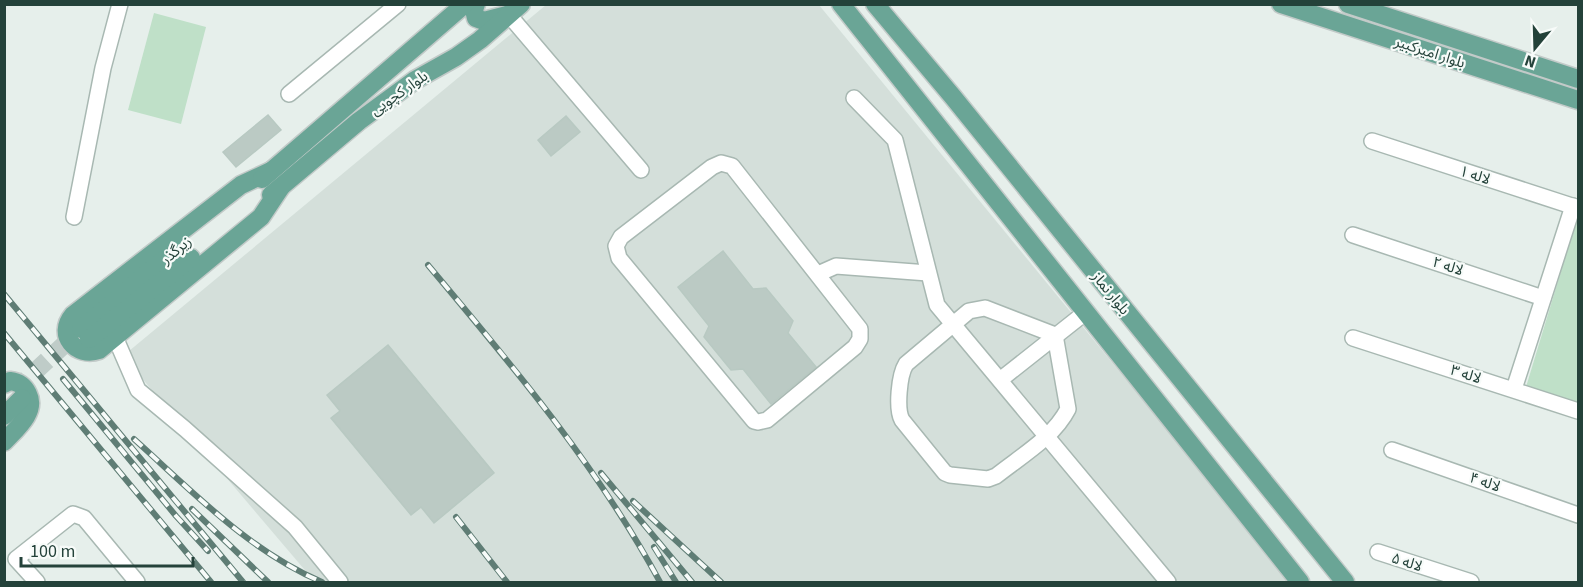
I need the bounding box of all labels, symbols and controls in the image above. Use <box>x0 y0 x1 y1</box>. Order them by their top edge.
north arrow <box>1505 18 1565 78</box>
street label: بلوار امیرکبیر <box>1391 31 1468 74</box>
text: N <box>1522 49 1539 73</box>
street label: بلوار کچویی <box>366 66 432 121</box>
street label: لاله ۱ <box>1457 161 1493 190</box>
street label: زیرگذر <box>156 231 196 270</box>
street label: لاله ۲ <box>1430 252 1466 281</box>
street label: بلوار نماز <box>1086 266 1135 319</box>
street label: لاله ۳ <box>1448 360 1484 389</box>
street label: لاله ۴ <box>1467 467 1503 498</box>
scale bar <box>21 530 194 568</box>
text: 100 m <box>30 539 75 564</box>
street label: لاله ۵ <box>1389 548 1425 577</box>

